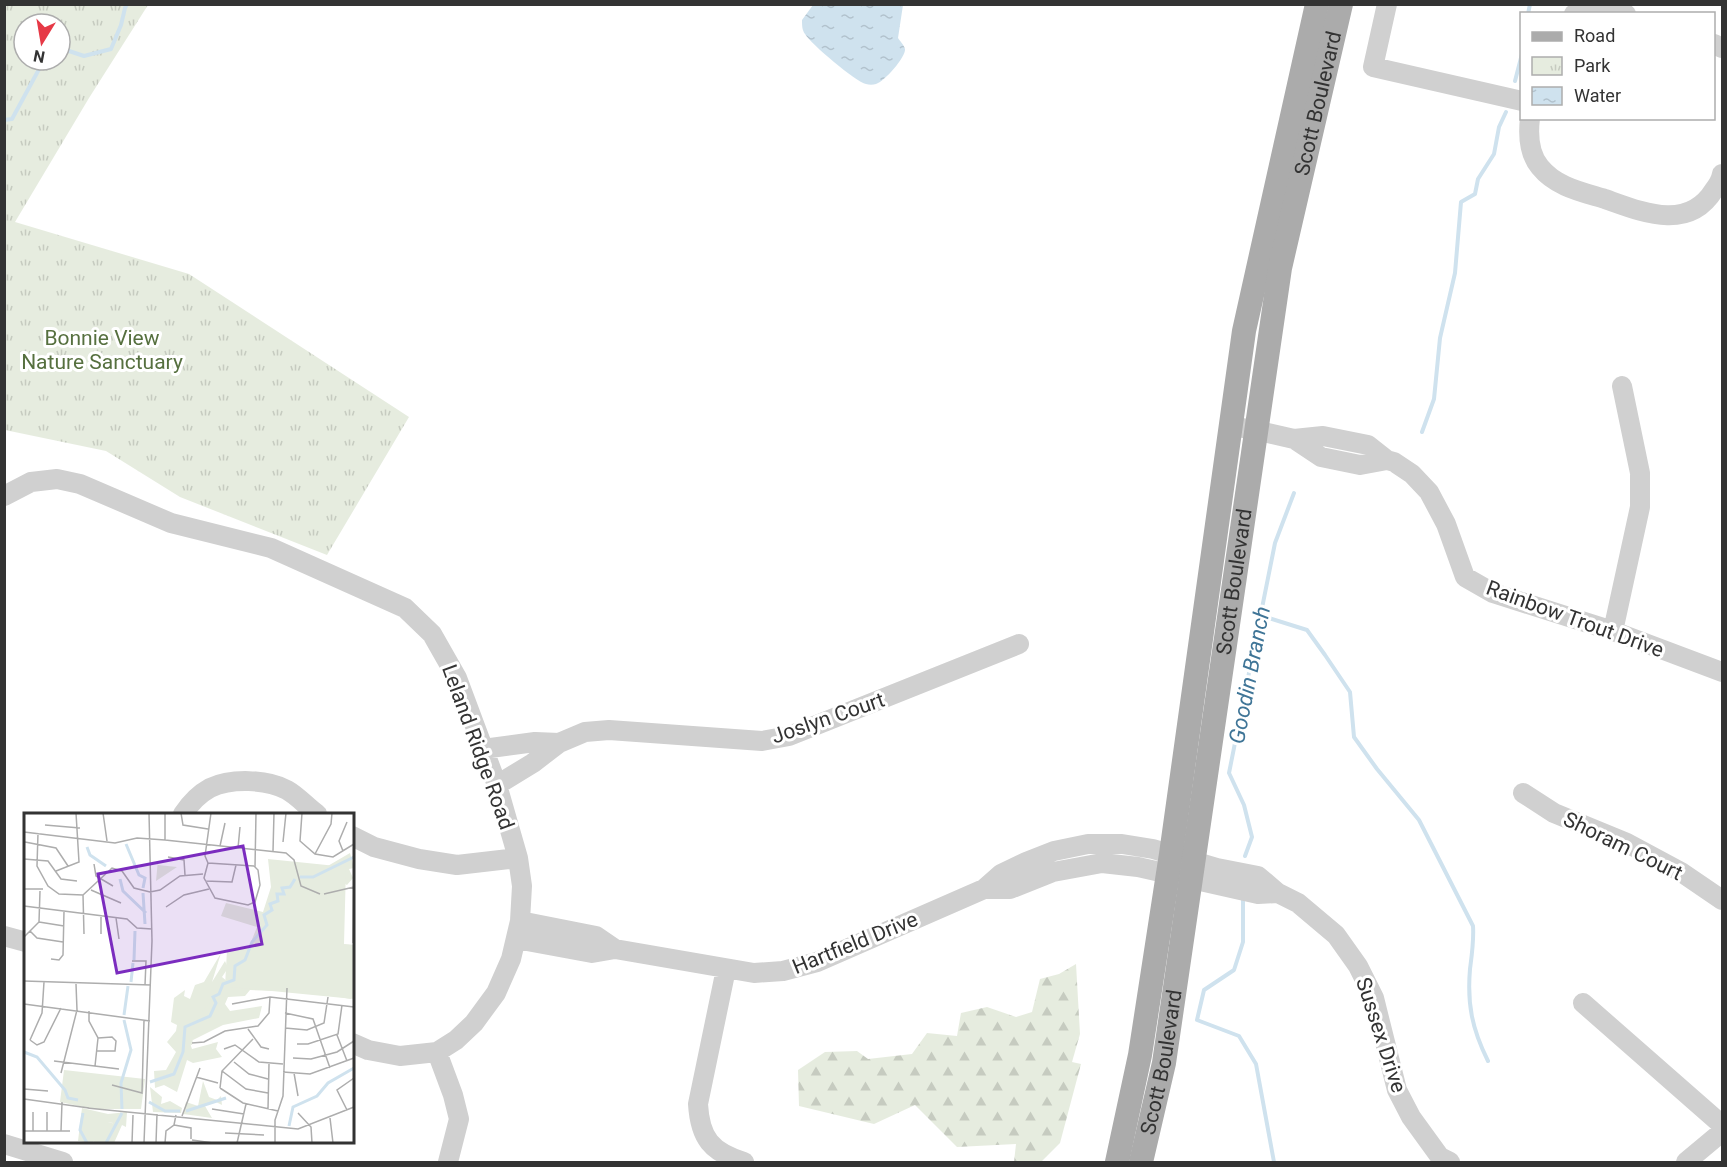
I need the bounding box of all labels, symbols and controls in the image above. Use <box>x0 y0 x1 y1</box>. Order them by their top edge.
north arrow <box>12 12 72 72</box>
legend <box>1520 12 1715 120</box>
text: Road <box>1574 25 1615 46</box>
street label: Scott Boulevard <box>1290 29 1346 178</box>
text: N <box>32 46 47 67</box>
text: Park <box>1574 55 1611 76</box>
text: Water <box>1574 85 1621 106</box>
park label: Bonnie View Nature Sanctuary <box>21 326 183 374</box>
street label: Scott Boulevard <box>1212 507 1257 656</box>
street label: Rainbow Trout Drive <box>1483 576 1667 662</box>
water label: Goodin Branch <box>1224 604 1275 746</box>
street label: Leland Ridge Road <box>437 661 519 833</box>
street label: Joslyn Court <box>768 687 888 749</box>
street label: Shoram Court <box>1560 807 1687 885</box>
inset map <box>24 813 354 1143</box>
street label: Hartfield Drive <box>789 907 921 979</box>
street label: Sussex Drive <box>1351 974 1411 1096</box>
street label: Scott Boulevard <box>1136 988 1187 1137</box>

